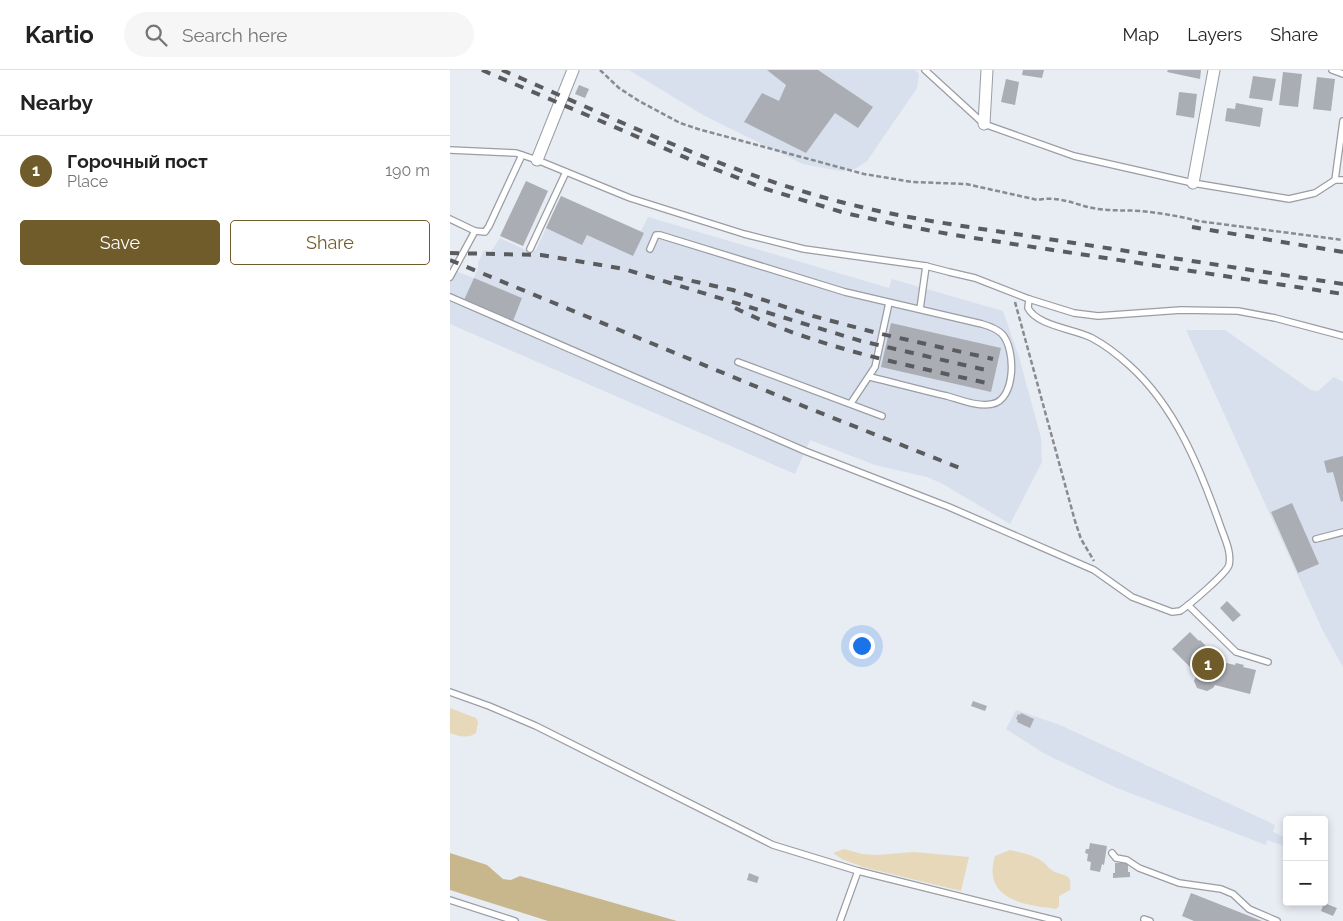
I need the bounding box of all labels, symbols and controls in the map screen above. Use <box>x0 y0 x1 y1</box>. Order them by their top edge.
search box <box>124 12 474 57</box>
text: Kartio <box>25 20 94 49</box>
icon: search <box>142 21 170 49</box>
text: Search here <box>182 24 287 46</box>
text: Map <box>1123 24 1159 45</box>
text: Layers <box>1187 24 1242 45</box>
text: Share <box>1270 24 1318 45</box>
text: Nearby <box>20 90 93 115</box>
text: Горочный пост <box>67 150 208 172</box>
text: 1 <box>32 161 40 180</box>
text: 190 m <box>385 161 430 180</box>
text: Place <box>67 172 108 191</box>
button: Save <box>20 220 220 265</box>
button: Share <box>230 220 430 265</box>
your location <box>849 633 875 659</box>
pin: 1 <box>1192 645 1224 683</box>
map controls <box>1283 816 1328 906</box>
button: + <box>1283 816 1328 861</box>
button: − <box>1283 861 1328 906</box>

